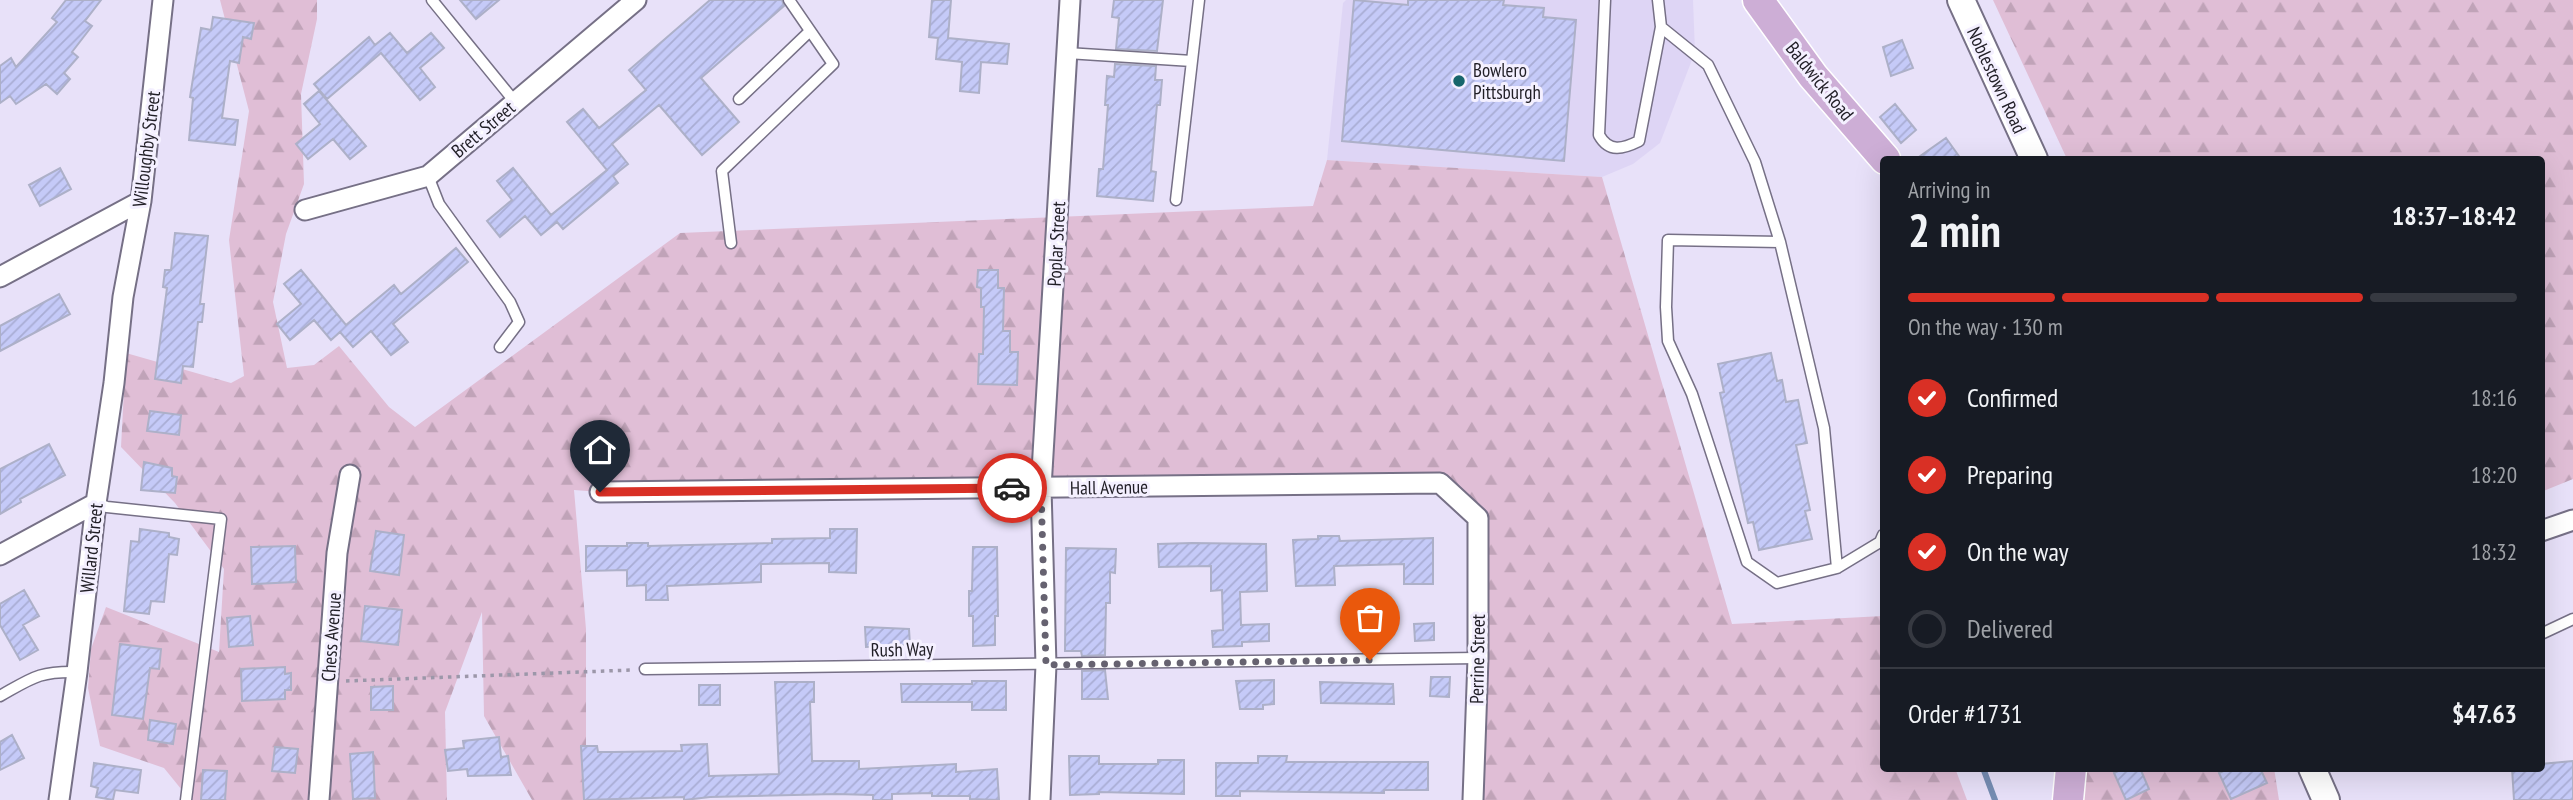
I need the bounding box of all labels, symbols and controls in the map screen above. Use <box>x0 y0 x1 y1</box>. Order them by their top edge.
street label: Noblestown Road <box>1962 23 2032 137</box>
street label: Baldwick Road <box>1781 37 1859 125</box>
place label: Bowlero Pittsburgh <box>1473 58 1541 104</box>
marker: Bowlero Pittsburgh <box>1451 73 1467 89</box>
street label: Willoughby Street <box>127 89 165 208</box>
street label: Brett Street <box>446 95 520 163</box>
text: Arriving in <box>1908 175 1990 204</box>
text: 18:37–18:42 <box>2392 199 2517 232</box>
street label: Poplar Street <box>1042 200 1070 287</box>
text: 2 min <box>1908 200 2001 260</box>
text: On the way · 130 m <box>1908 312 2063 341</box>
icon: check <box>1908 379 1946 417</box>
text: Confirmed <box>1967 381 2058 414</box>
text: 18:16 <box>2471 383 2517 412</box>
pin <box>570 420 630 492</box>
icon: home <box>581 431 619 469</box>
courier <box>977 453 1047 523</box>
icon: check <box>1908 456 1946 494</box>
text: Preparing <box>1967 458 2053 491</box>
text: 18:20 <box>2471 460 2517 489</box>
icon: car <box>993 469 1031 507</box>
street label: Hall Avenue <box>1070 474 1148 500</box>
street label: Willard Street <box>74 501 108 594</box>
icon: check <box>1908 533 1946 571</box>
text: On the way <box>1967 535 2069 568</box>
text: 18:32 <box>2471 537 2517 566</box>
pin <box>1340 588 1400 660</box>
street label: Chess Avenue <box>316 591 346 682</box>
icon: bag <box>1351 599 1389 637</box>
text: Delivered <box>1967 612 2053 645</box>
street label: Perrine Street <box>1464 613 1490 704</box>
street label: Rush Way <box>870 636 934 662</box>
text: Order #1731 <box>1908 697 2023 730</box>
text: $47.63 <box>2452 697 2517 730</box>

